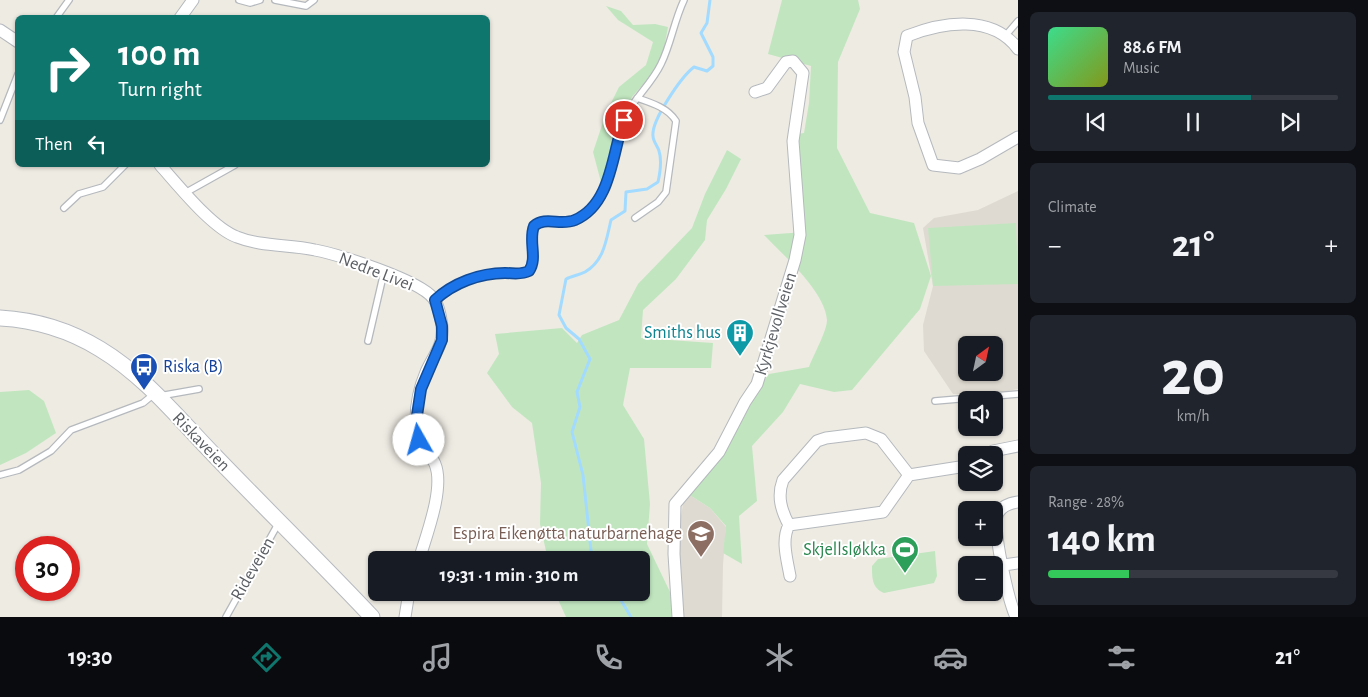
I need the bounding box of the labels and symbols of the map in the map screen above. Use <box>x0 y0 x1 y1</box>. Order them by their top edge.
pin <box>603 99 645 141</box>
street label: Nedre Livei <box>336 250 416 294</box>
street label: Kyrkjevollveien <box>752 270 800 378</box>
building icon: Smiths hus <box>725 318 755 357</box>
place label: Smiths hus <box>644 324 721 342</box>
north arrow <box>958 336 1002 381</box>
bus stop icon: Riska (B) <box>129 352 159 391</box>
place label: Riska (B) <box>163 358 224 376</box>
street label: Riskaveien <box>169 409 233 475</box>
position arrow <box>392 413 444 465</box>
school or university icon: Espira Eikenøtta naturbarnehage <box>686 519 716 558</box>
place label: Espira Eikenøtta naturbarnehage <box>452 525 682 543</box>
street label: Rideveien <box>228 534 278 604</box>
sports icon: Skjellsløkka <box>890 535 920 574</box>
speed limit sign: 30 <box>15 536 80 601</box>
place label: Skjellsløkka <box>803 541 886 559</box>

